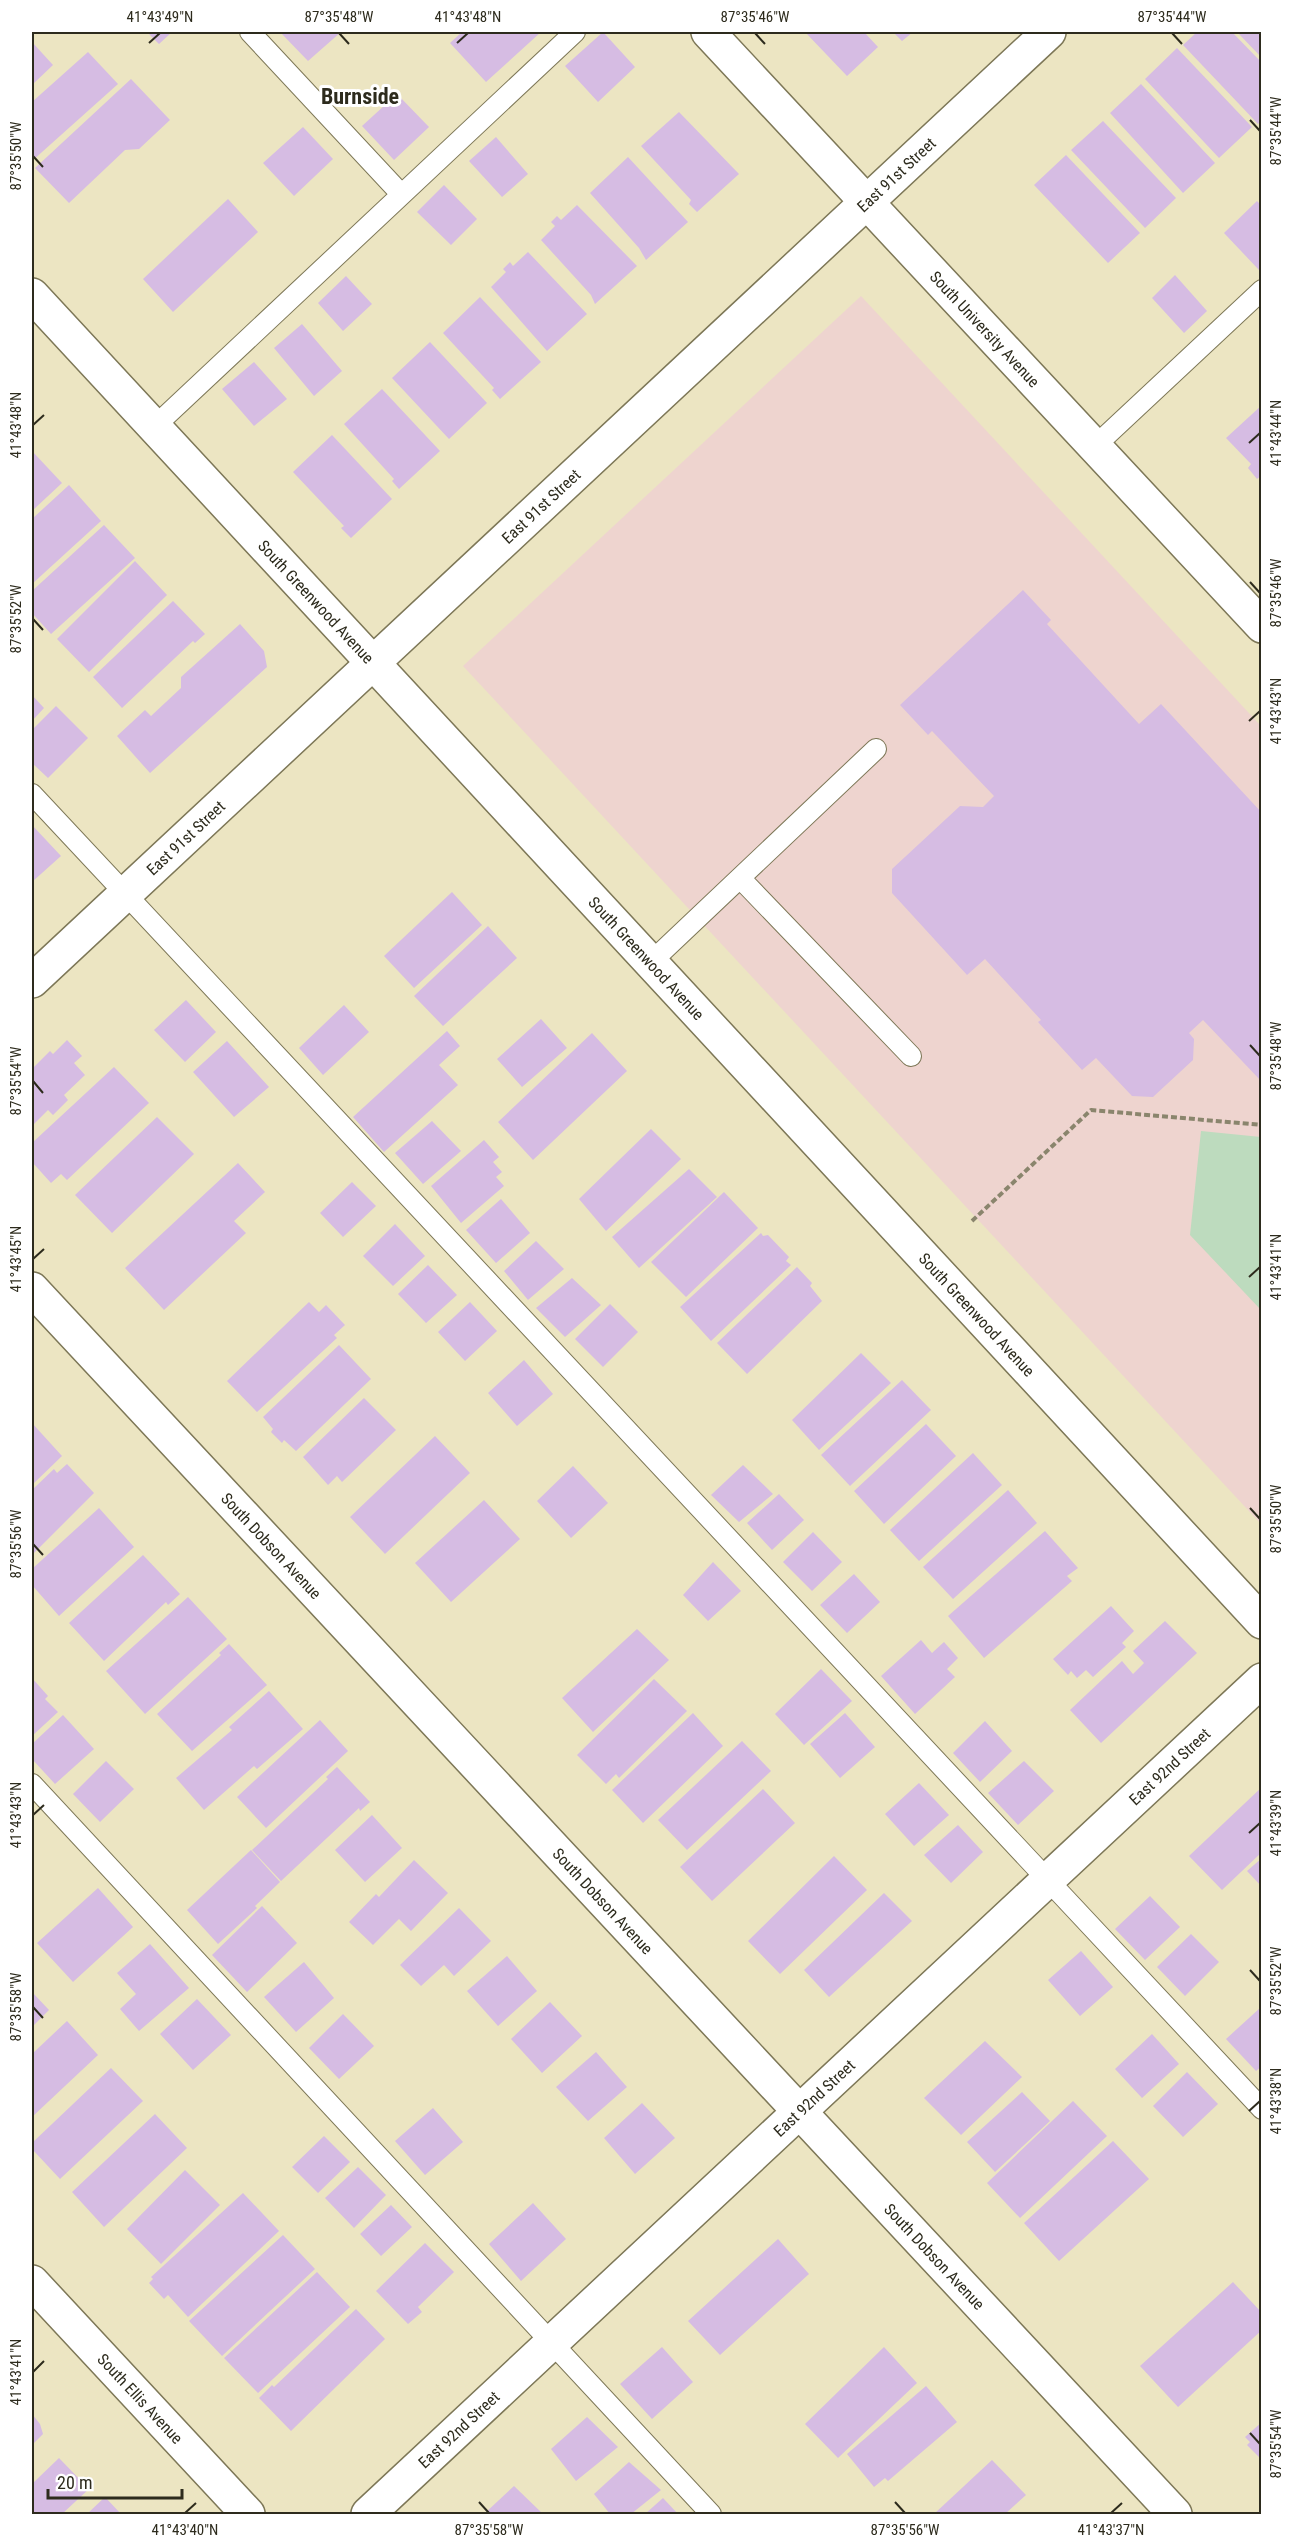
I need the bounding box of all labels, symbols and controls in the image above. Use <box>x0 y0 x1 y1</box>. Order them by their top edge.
text: 41°43'49"N <box>127 8 193 26</box>
text: 87°35'48"W <box>305 8 374 26</box>
text: 41°43'48"N <box>435 8 501 26</box>
text: 87°35'46"W <box>721 8 790 26</box>
text: 87°35'44"W <box>1138 8 1207 26</box>
district label: Burnside <box>321 84 399 109</box>
text: 87°35'44"W <box>1267 96 1285 165</box>
text: 87°35'50"W <box>7 121 25 190</box>
street label: East 91st Street <box>853 133 940 216</box>
street label: South University Avenue <box>926 267 1044 391</box>
text: 41°43'48"N <box>7 392 25 458</box>
text: 41°43'44"N <box>1267 400 1285 466</box>
street label: East 91st Street <box>498 465 584 547</box>
street label: South Greenwood Avenue <box>254 536 378 667</box>
text: 87°35'46"W <box>1267 558 1285 627</box>
text: 87°35'52"W <box>7 584 25 653</box>
text: 41°43'43"N <box>1267 678 1285 744</box>
street label: East 91st Street <box>142 796 229 879</box>
street label: South Greenwood Avenue <box>585 892 708 1024</box>
text: 87°35'48"W <box>1267 1021 1285 1090</box>
text: 87°35'54"W <box>7 1046 25 1115</box>
text: 41°43'45"N <box>7 1226 25 1292</box>
text: 41°43'41"N <box>1267 1234 1285 1300</box>
street label: South Greenwood Avenue <box>915 1249 1039 1380</box>
text: 87°35'50"W <box>1267 1484 1285 1553</box>
street label: South Dobson Avenue <box>217 1489 326 1603</box>
text: 87°35'56"W <box>7 1509 25 1578</box>
street label: East 92nd Street <box>1125 1724 1214 1809</box>
text: 41°43'43"N <box>7 1782 25 1848</box>
text: 41°43'39"N <box>1267 1790 1285 1856</box>
street label: South Dobson Avenue <box>549 1844 657 1958</box>
text: 87°35'52"W <box>1267 1946 1285 2015</box>
text: 87°35'58"W <box>7 1972 25 2041</box>
street label: East 92nd Street <box>770 2055 859 2140</box>
text: 41°43'38"N <box>1267 2068 1285 2134</box>
street label: South Dobson Avenue <box>881 2199 989 2313</box>
text: 41°43'41"N <box>7 2339 25 2405</box>
street label: South Ellis Avenue <box>94 2349 187 2447</box>
street label: East 92nd Street <box>414 2387 503 2472</box>
text: 87°35'54"W <box>1267 2409 1285 2478</box>
scale bar <box>48 2462 182 2500</box>
text: 20 m <box>57 2472 92 2493</box>
text: 41°43'40"N <box>152 2521 218 2539</box>
text: 87°35'58"W <box>455 2521 524 2539</box>
text: 87°35'56"W <box>871 2521 940 2539</box>
text: 41°43'37"N <box>1078 2521 1144 2539</box>

